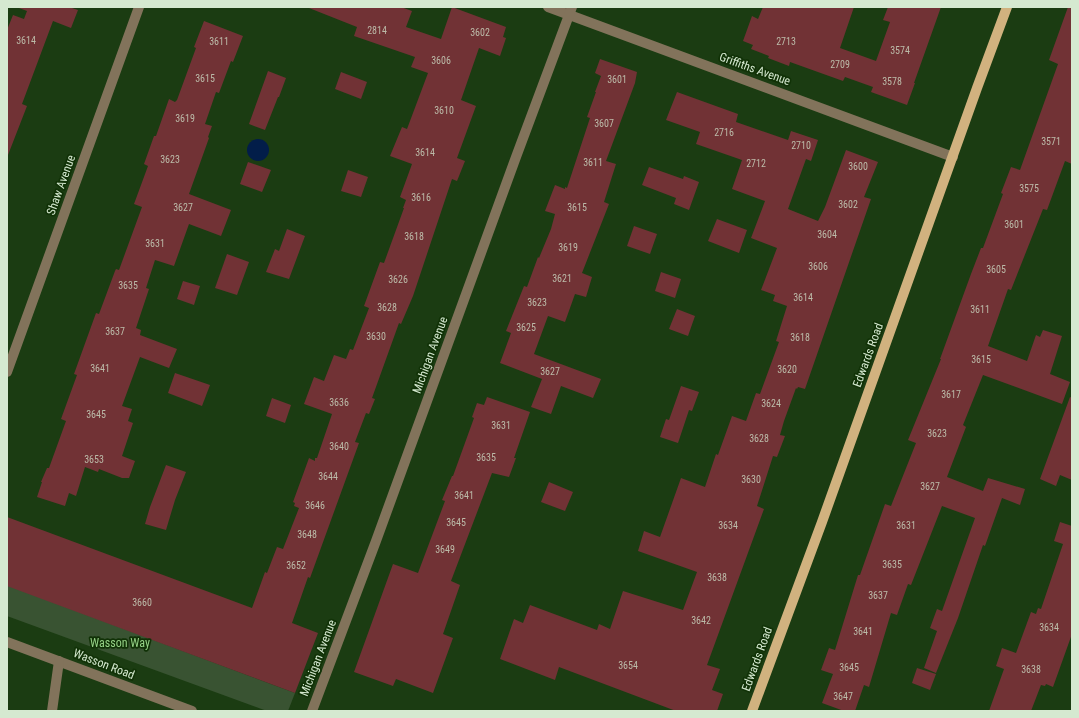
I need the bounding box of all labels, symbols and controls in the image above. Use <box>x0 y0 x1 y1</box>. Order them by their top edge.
house number: 2814 <box>367 25 387 36</box>
house number: 3602 <box>470 27 490 38</box>
house number: 3614 <box>16 35 36 46</box>
house number: 3611 <box>209 36 229 47</box>
house number: 2713 <box>776 36 796 47</box>
house number: 3574 <box>890 45 910 56</box>
street label: Griffiths Avenue <box>718 50 793 88</box>
house number: 3606 <box>431 55 451 66</box>
house number: 2709 <box>830 59 850 70</box>
house number: 3615 <box>195 73 215 84</box>
house number: 3601 <box>607 74 627 85</box>
house number: 3578 <box>882 76 902 87</box>
house number: 3610 <box>434 105 454 116</box>
house number: 3619 <box>175 113 195 124</box>
house number: 3607 <box>594 118 614 129</box>
house number: 2716 <box>714 127 734 138</box>
house number: 3571 <box>1041 136 1061 147</box>
house number: 2710 <box>791 140 811 151</box>
house number: 3614 <box>415 147 435 158</box>
street label: Shaw Avenue <box>44 153 78 217</box>
house number: 3623 <box>160 154 180 165</box>
house number: 3611 <box>583 157 603 168</box>
house number: 2712 <box>746 158 766 169</box>
house number: 3600 <box>848 161 868 172</box>
house number: 3575 <box>1019 183 1039 194</box>
house number: 3616 <box>411 192 431 203</box>
house number: 3602 <box>838 199 858 210</box>
house number: 3627 <box>173 202 193 213</box>
house number: 3615 <box>567 202 587 213</box>
house number: 3601 <box>1004 219 1024 230</box>
house number: 3604 <box>817 229 837 240</box>
house number: 3618 <box>404 231 424 242</box>
house number: 3631 <box>145 238 165 249</box>
house number: 3619 <box>558 242 578 253</box>
house number: 3606 <box>808 261 828 272</box>
house number: 3605 <box>986 264 1006 275</box>
house number: 3621 <box>552 273 572 284</box>
house number: 3626 <box>388 274 408 285</box>
house number: 3635 <box>118 280 138 291</box>
house number: 3614 <box>793 292 813 303</box>
house number: 3623 <box>527 297 547 308</box>
house number: 3628 <box>377 302 397 313</box>
house number: 3611 <box>970 304 990 315</box>
street label: Michigan Avenue <box>410 314 451 395</box>
street label: Edwards Road <box>850 321 886 389</box>
house number: 3625 <box>516 322 536 333</box>
house number: 3637 <box>105 326 125 337</box>
house number: 3630 <box>366 331 386 342</box>
house number: 3618 <box>790 332 810 343</box>
house number: 3615 <box>971 354 991 365</box>
house number: 3641 <box>90 363 110 374</box>
house number: 3620 <box>777 364 797 375</box>
house number: 3627 <box>540 366 560 377</box>
house number: 3617 <box>941 389 961 400</box>
house number: 3636 <box>329 397 349 408</box>
house number: 3624 <box>761 398 781 409</box>
house number: 3645 <box>86 409 106 420</box>
house number: 3631 <box>491 420 511 431</box>
house number: 3623 <box>927 428 947 439</box>
house number: 3628 <box>749 433 769 444</box>
house number: 3640 <box>329 441 349 452</box>
house number: 3635 <box>476 452 496 463</box>
house number: 3653 <box>84 454 104 465</box>
house number: 3644 <box>318 471 338 482</box>
house number: 3630 <box>741 474 761 485</box>
house number: 3627 <box>920 481 940 492</box>
house number: 3641 <box>454 490 474 501</box>
house number: 3646 <box>305 500 325 511</box>
house number: 3645 <box>446 517 466 528</box>
house number: 3634 <box>718 520 738 531</box>
house number: 3631 <box>896 520 916 531</box>
house number: 3648 <box>297 529 317 540</box>
house number: 3649 <box>435 544 455 555</box>
house number: 3635 <box>882 559 902 570</box>
house number: 3652 <box>286 560 306 571</box>
house number: 3638 <box>707 572 727 583</box>
house number: 3637 <box>868 590 888 601</box>
house number: 3660 <box>132 597 152 608</box>
house number: 3642 <box>691 615 711 626</box>
street label: Michigan Avenue <box>297 617 339 698</box>
house number: 3634 <box>1039 622 1059 633</box>
street label: Edwards Road <box>739 625 775 693</box>
house number: 3641 <box>853 626 873 637</box>
park label: Wasson Way <box>90 636 150 650</box>
street label: Wasson Road <box>71 646 137 682</box>
house number: 3654 <box>618 660 638 671</box>
house number: 3645 <box>839 662 859 673</box>
house number: 3638 <box>1021 664 1041 675</box>
house number: 3647 <box>833 691 853 702</box>

